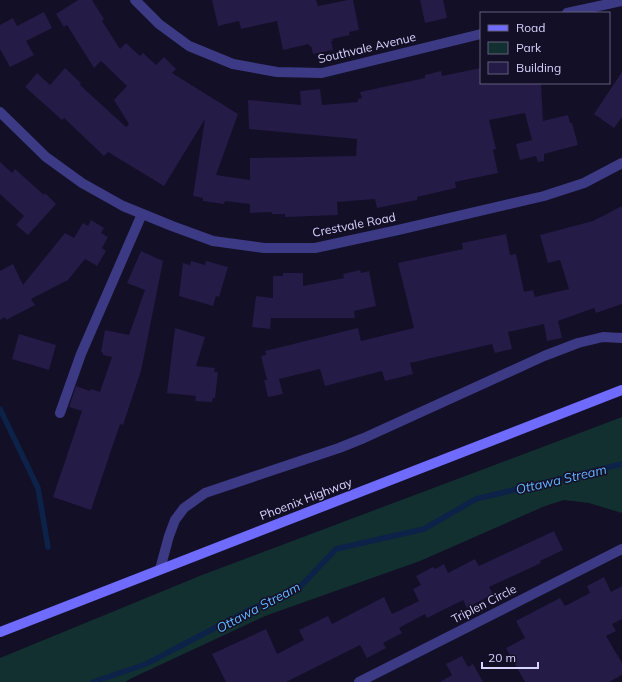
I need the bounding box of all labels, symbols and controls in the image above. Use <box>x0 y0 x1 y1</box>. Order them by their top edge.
legend <box>480 12 610 84</box>
text: Road <box>516 20 545 35</box>
street label: Southvale Avenue <box>316 29 417 66</box>
text: Park <box>516 40 542 55</box>
text: Building <box>516 60 561 75</box>
street label: Crestvale Road <box>311 209 397 240</box>
water label: Ottawa Stream <box>514 461 608 497</box>
street label: Phoenix Highway <box>258 474 355 523</box>
water label: Ottawa Stream <box>213 578 303 636</box>
street label: Triplen Circle <box>449 581 519 626</box>
scale bar <box>482 644 538 670</box>
text: 20 m <box>488 650 516 665</box>

